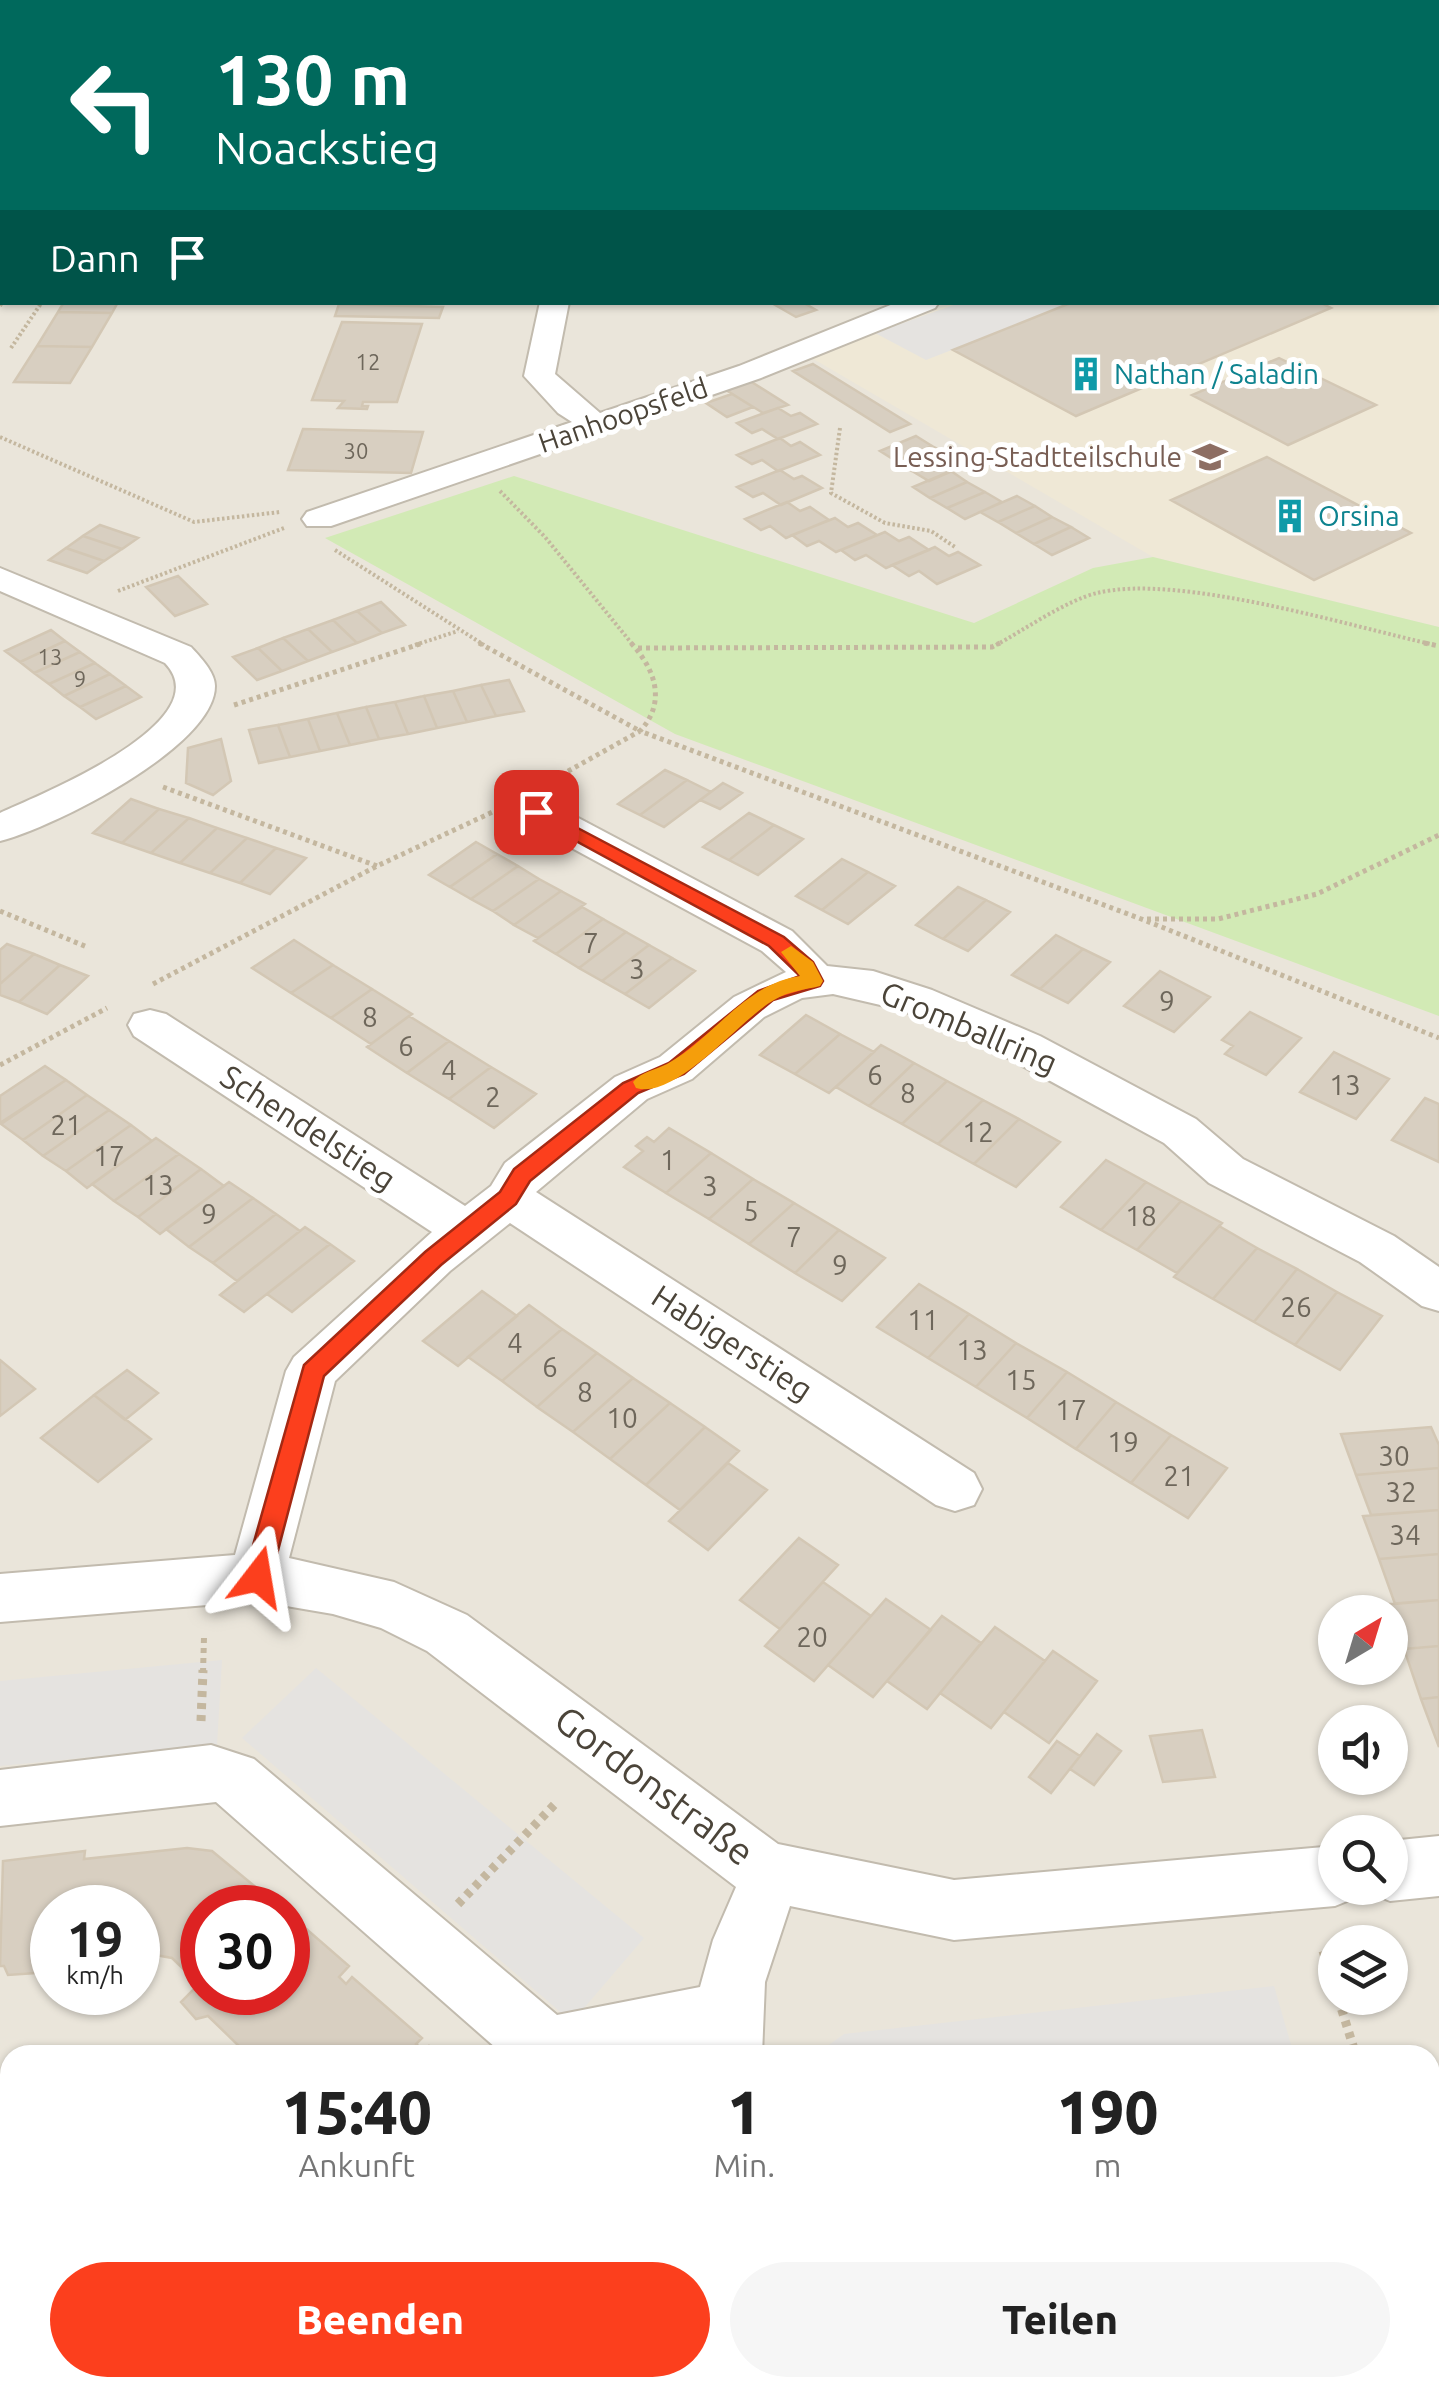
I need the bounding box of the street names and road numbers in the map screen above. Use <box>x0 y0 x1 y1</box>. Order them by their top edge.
street label: Hanhoopsfeld <box>534 371 712 458</box>
street label: Gromballring <box>876 974 1063 1080</box>
street label: Schendelstieg <box>214 1057 403 1197</box>
street label: Habigerstieg <box>646 1277 819 1407</box>
street label: Gordonstraße <box>547 1697 762 1873</box>

